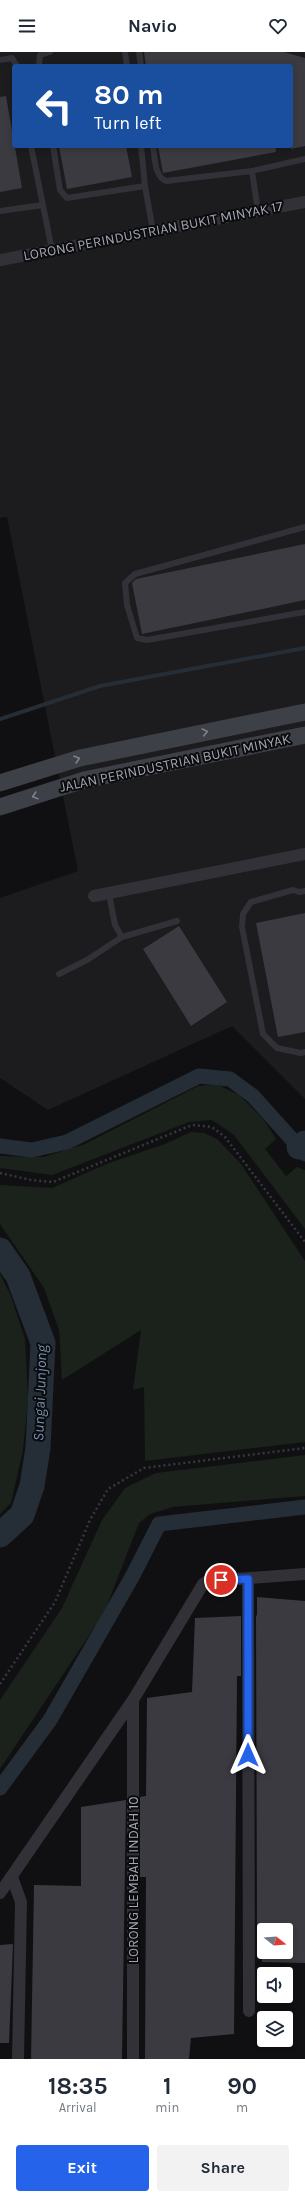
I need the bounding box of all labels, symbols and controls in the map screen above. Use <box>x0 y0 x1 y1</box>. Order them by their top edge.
icon: menu <box>16 15 38 37</box>
text: Navio <box>128 15 177 37</box>
icon: heart <box>267 15 289 37</box>
text: 80 m <box>94 78 163 111</box>
icon: left <box>28 80 80 132</box>
text: Turn left <box>94 112 162 134</box>
street label: LORONG PERINDUSTRIAN BUKIT MINYAK 17 <box>22 197 285 265</box>
one-way arrow <box>201 729 208 737</box>
street label: JALAN PERINDUSTRIAN BUKIT MINYAK <box>58 730 292 796</box>
one-way arrow <box>74 755 81 764</box>
one-way arrow <box>32 791 39 800</box>
water label: Sungai Junjong <box>29 1343 51 1441</box>
pin <box>204 1563 238 1597</box>
icon: arrive <box>210 1569 232 1591</box>
position arrow <box>227 1734 269 1776</box>
street label: LORONG LEMBAH INDAH 10 <box>125 1796 142 1964</box>
north arrow <box>257 1923 293 1959</box>
map controls <box>257 1923 293 2047</box>
button: sound <box>257 1967 293 2003</box>
button: layers <box>257 2011 293 2047</box>
text: 18:35 <box>48 2072 107 2100</box>
text: 1 <box>163 2072 172 2100</box>
text: 90 <box>227 2072 257 2100</box>
text: Arrival <box>59 2100 97 2115</box>
text: min <box>155 2100 179 2115</box>
text: m <box>236 2100 248 2115</box>
button: Exit <box>16 2145 149 2191</box>
button: Share <box>157 2145 289 2191</box>

